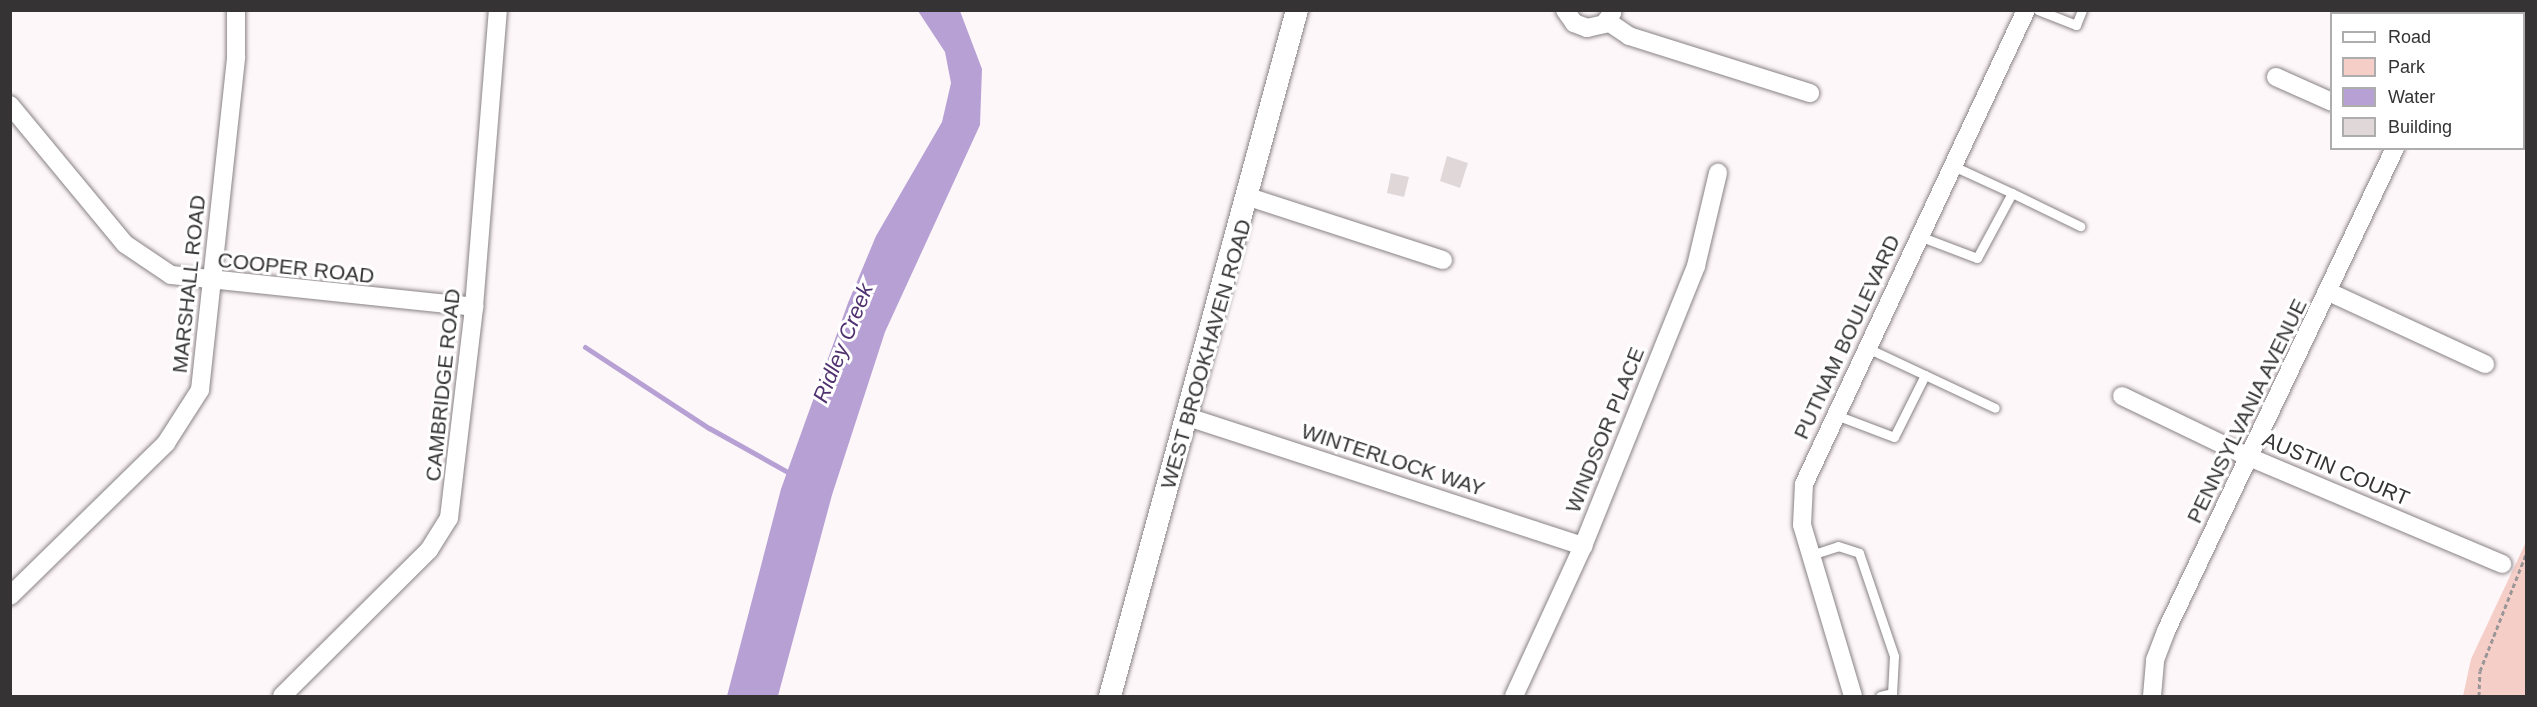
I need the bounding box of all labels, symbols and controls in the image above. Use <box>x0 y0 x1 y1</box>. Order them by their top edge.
legend <box>2330 12 2525 150</box>
text: Road <box>2388 27 2431 47</box>
text: Park <box>2388 57 2425 77</box>
text: Water <box>2388 87 2435 107</box>
text: Building <box>2388 117 2452 137</box>
street label: MARSHALL ROAD <box>167 193 211 375</box>
street label: WEST BROOKHAVEN ROAD <box>1155 216 1257 492</box>
street label: PUTNAM BOULEVARD <box>1789 231 1905 443</box>
street label: COOPER ROAD <box>216 247 376 289</box>
water label: Ridley Creek <box>807 280 879 406</box>
street label: CAMBRIDGE ROAD <box>420 287 466 483</box>
street label: PENNSYLVANIA AVENUE <box>2181 294 2313 528</box>
street label: WINDSOR PLACE <box>1560 344 1650 516</box>
street label: WINTERLOCK WAY <box>1298 418 1488 502</box>
street label: AUSTIN COURT <box>2259 427 2413 511</box>

